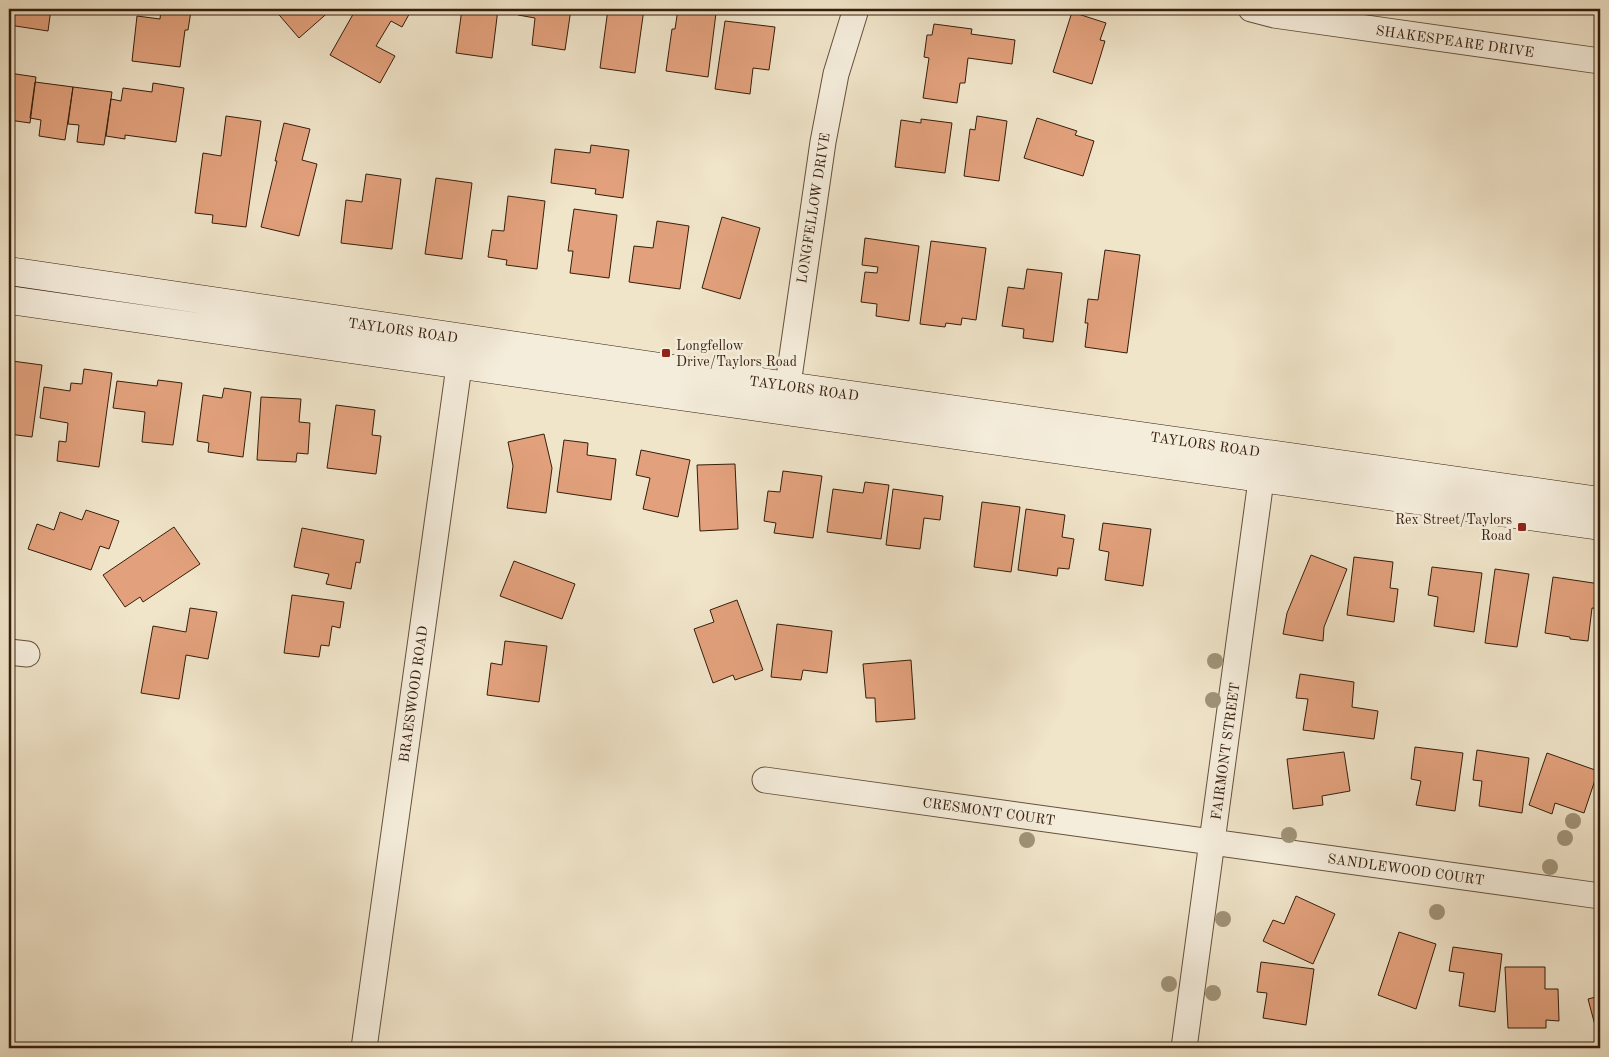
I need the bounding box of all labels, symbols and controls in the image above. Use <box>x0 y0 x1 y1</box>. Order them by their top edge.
street label: SHAKESPEARE DRIVE <box>1375 24 1535 60</box>
street label: LONGFELLOW DRIVE <box>795 132 833 285</box>
street label: TAYLORS ROAD <box>347 316 459 346</box>
place label: Longfellow Drive/Taylors Road <box>676 339 797 369</box>
marker: Longfellow Drive/Taylors Road <box>660 347 672 359</box>
street label: TAYLORS ROAD <box>748 374 860 404</box>
street label: TAYLORS ROAD <box>1149 430 1261 460</box>
place label: Rex Street/Taylors Road <box>1395 513 1512 543</box>
marker: Rex Street/Taylors Road <box>1516 521 1528 533</box>
street label: BRAESWOOD ROAD <box>397 625 431 763</box>
street label: FAIRMONT STREET <box>1209 681 1243 821</box>
street label: CRESMONT COURT <box>922 796 1056 828</box>
street label: SANDLEWOOD COURT <box>1327 852 1485 888</box>

